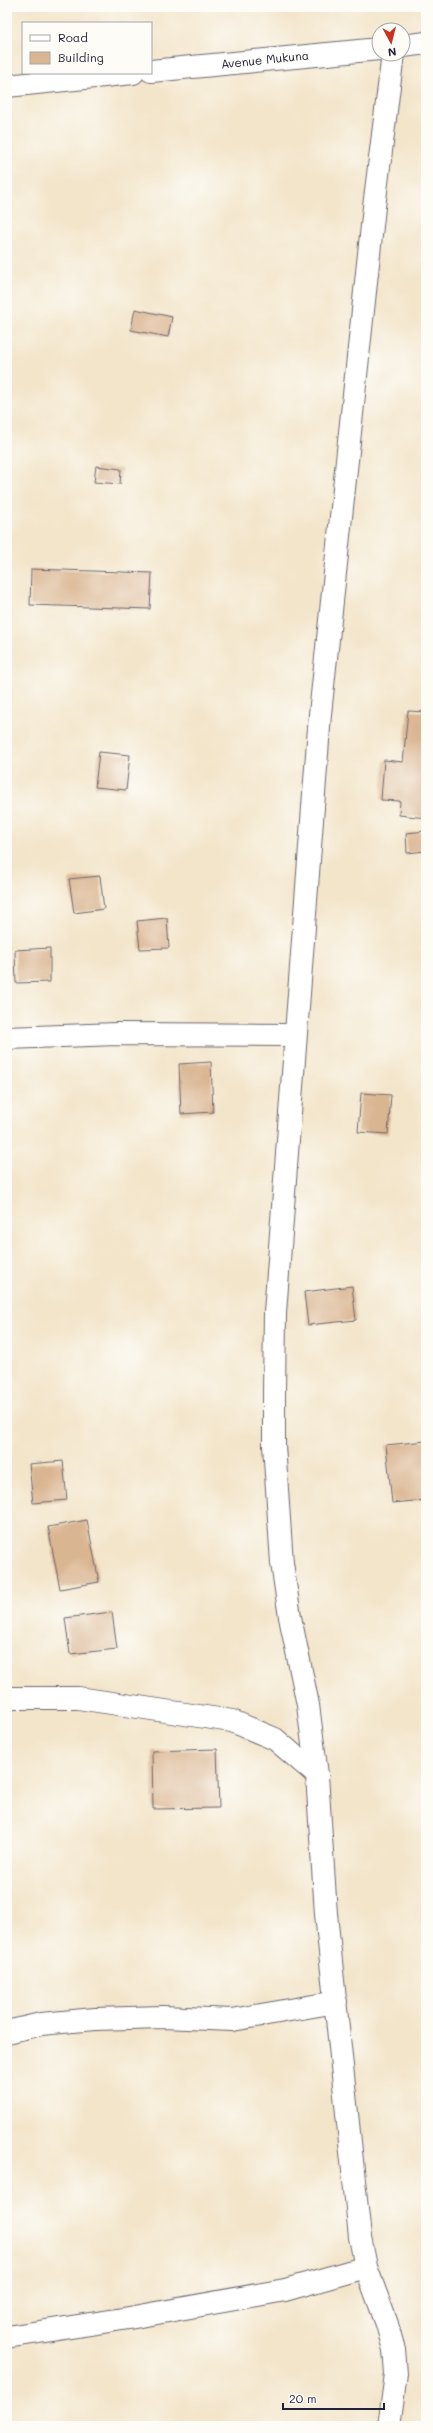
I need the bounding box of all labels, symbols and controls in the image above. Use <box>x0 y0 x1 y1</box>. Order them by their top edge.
legend <box>22 22 152 74</box>
north arrow <box>371 22 411 62</box>
text: Road <box>58 29 88 45</box>
text: N <box>387 44 397 60</box>
street label: Avenue Mukuna <box>220 46 310 72</box>
text: Building <box>58 49 104 65</box>
scale bar <box>283 2385 384 2411</box>
text: 20 m <box>289 2390 317 2406</box>

